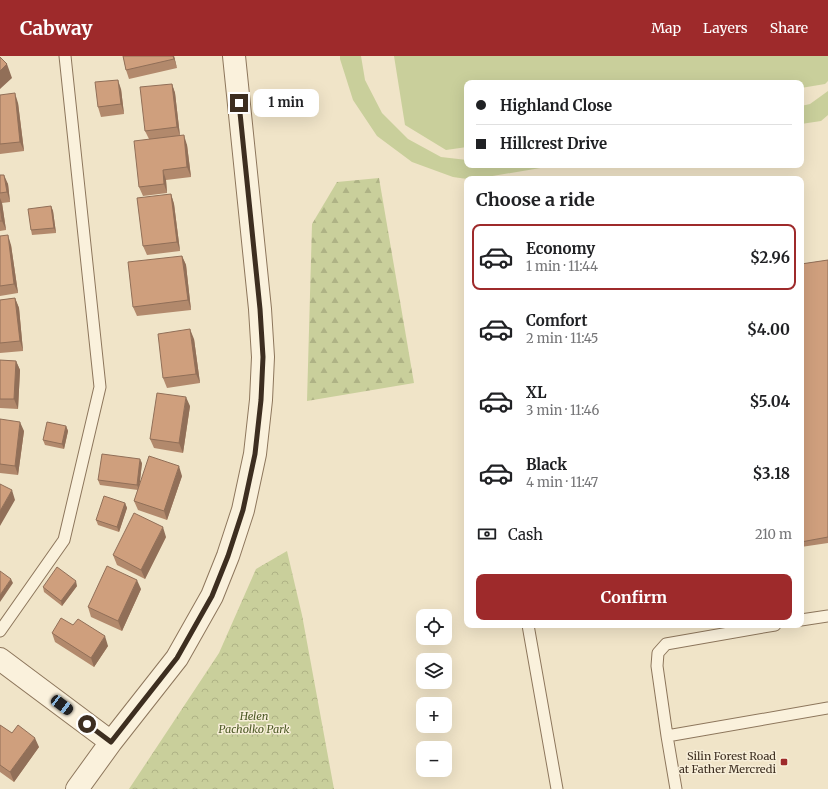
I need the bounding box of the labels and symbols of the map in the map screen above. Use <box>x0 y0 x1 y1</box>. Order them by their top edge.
callout: 1 min <box>253 89 319 117</box>
route end <box>230 94 248 112</box>
car <box>49 693 75 717</box>
park label: Helen Pacholko Park <box>218 709 290 736</box>
route start <box>78 715 96 733</box>
place label: Silin Forest Road at Father Mercredi <box>679 749 776 776</box>
marker: Silin Forest Road at Father Mercredi <box>779 757 789 767</box>

